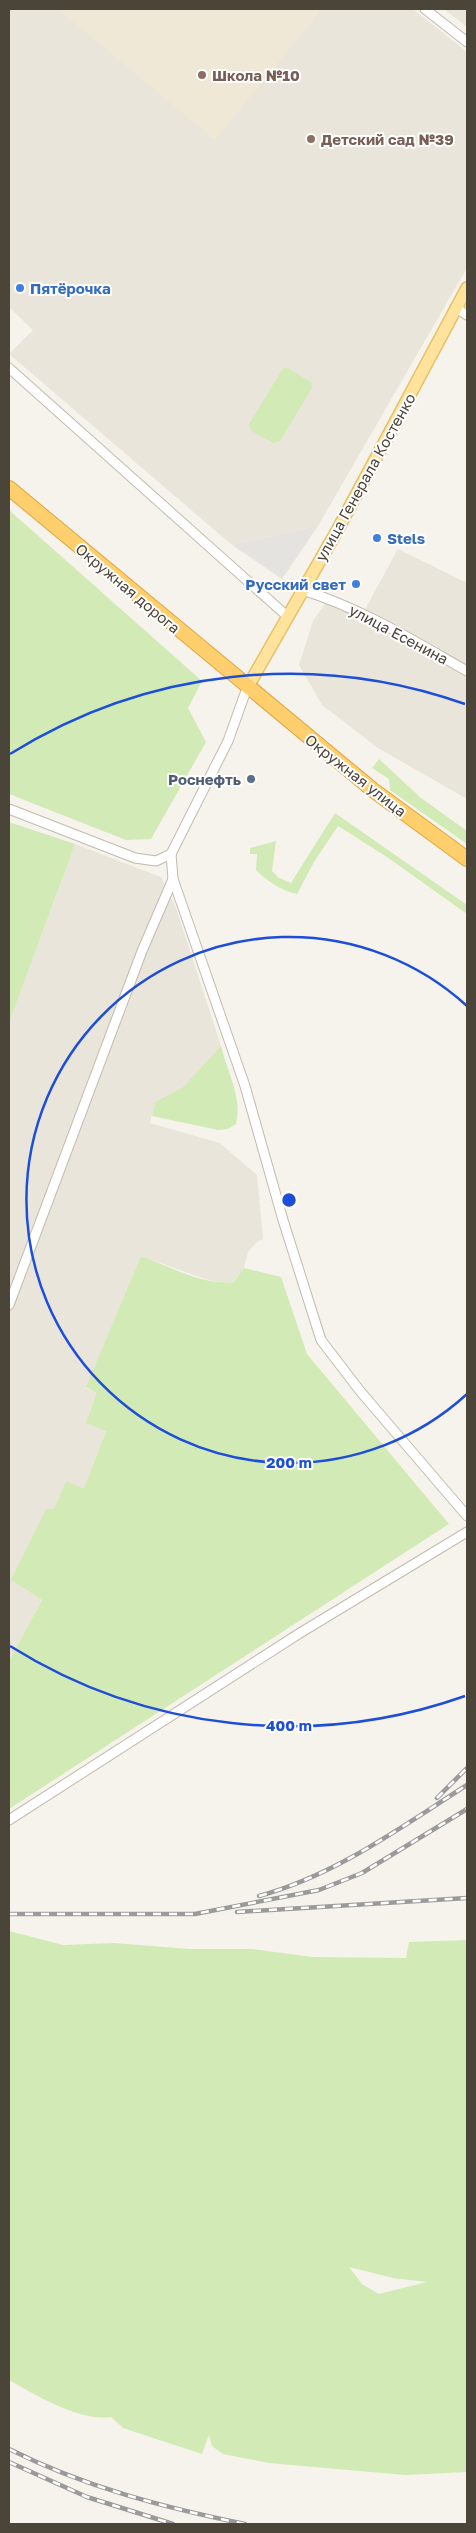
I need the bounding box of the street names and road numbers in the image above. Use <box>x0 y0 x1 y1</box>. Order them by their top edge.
street label: улица Генерала Костенко <box>311 390 419 564</box>
street label: Окружная дорога <box>72 539 184 637</box>
street label: улица Есенина <box>346 600 452 668</box>
street label: Окружная улица <box>302 730 410 820</box>

